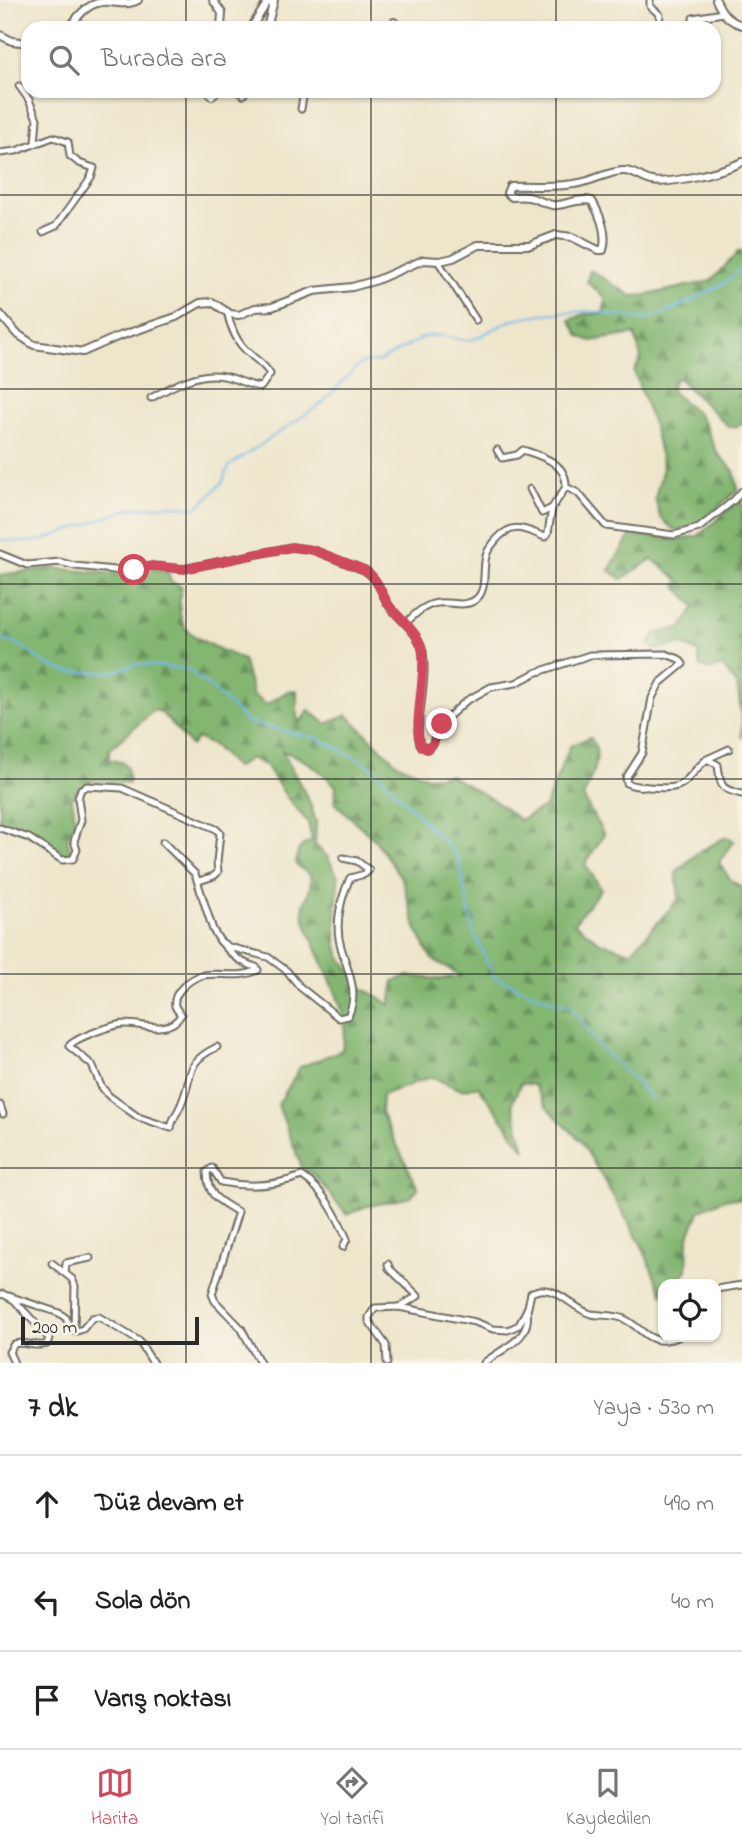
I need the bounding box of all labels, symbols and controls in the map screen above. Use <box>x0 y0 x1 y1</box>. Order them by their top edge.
search box <box>21 21 721 98</box>
icon: search <box>45 41 83 79</box>
text: Burada ara <box>101 41 227 79</box>
route start <box>118 554 149 585</box>
route end <box>426 708 457 739</box>
map controls <box>658 1279 721 1342</box>
button: locate <box>658 1279 721 1342</box>
scale bar <box>21 1314 200 1346</box>
text: 200 m <box>32 1315 77 1342</box>
text: 7 dk <box>28 1387 78 1431</box>
text: Yaya · 530 m <box>593 1392 714 1425</box>
icon: ahead <box>28 1485 66 1523</box>
text: Düz devam et <box>95 1485 244 1523</box>
text: 490 m <box>664 1488 714 1521</box>
icon: left <box>28 1583 66 1621</box>
text: Sola dön <box>95 1583 190 1621</box>
text: 40 m <box>671 1586 714 1619</box>
icon: arrive <box>28 1681 66 1719</box>
text: Varış noktası <box>95 1681 231 1719</box>
tab: Harita <box>91 1764 138 1833</box>
tab: Yol tarifi <box>320 1764 384 1833</box>
tab: Kaydedilen <box>566 1764 651 1833</box>

